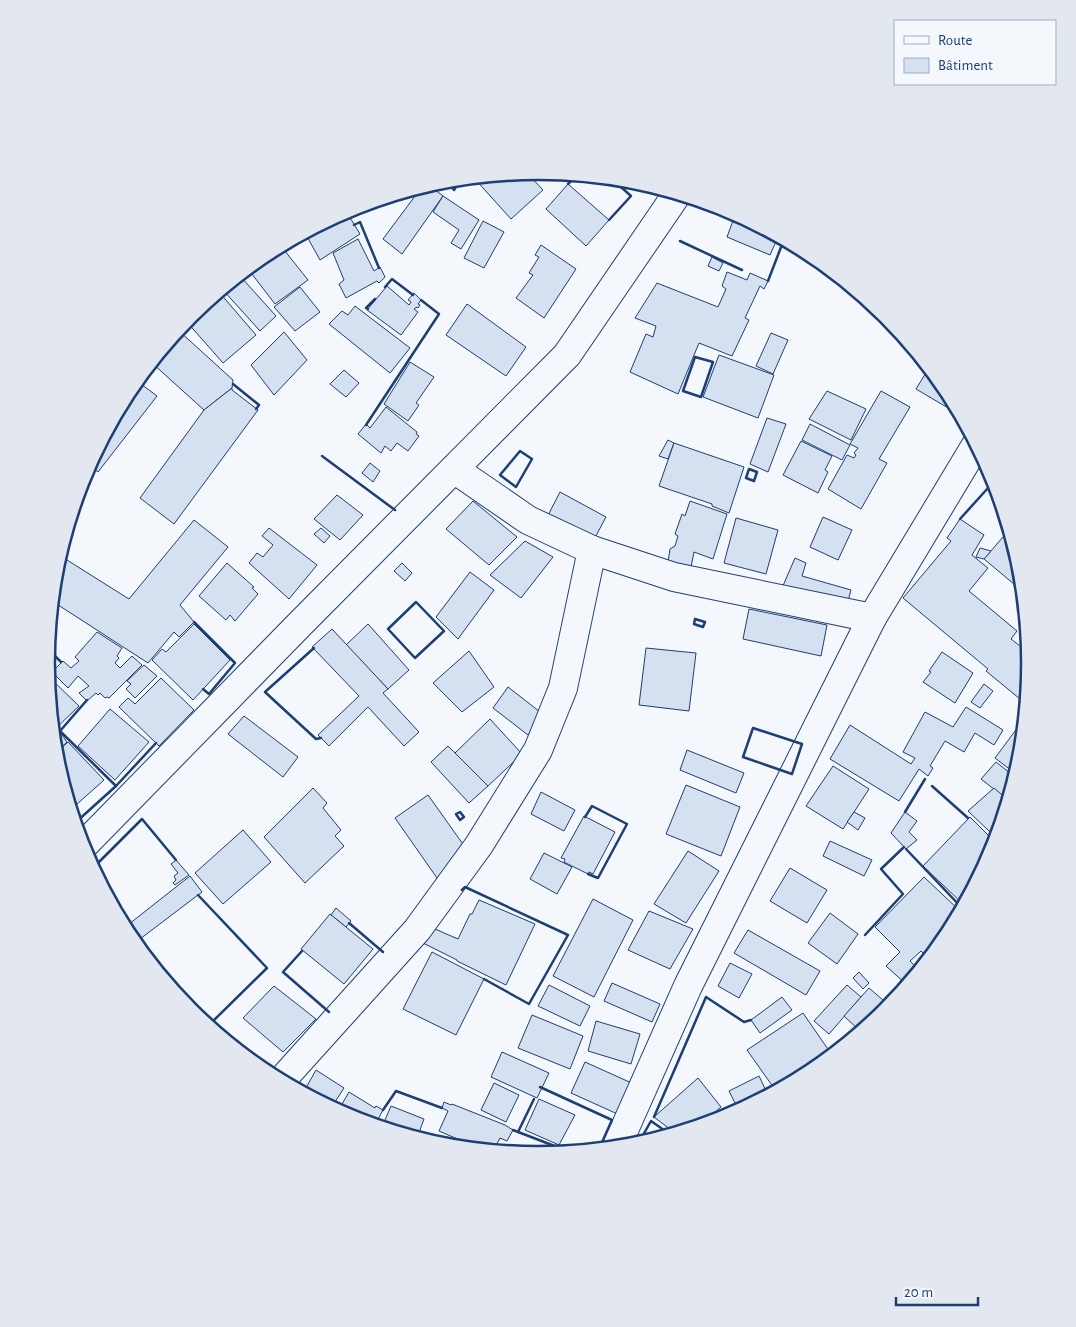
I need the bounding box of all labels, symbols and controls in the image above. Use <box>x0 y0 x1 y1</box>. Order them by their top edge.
legend <box>894 20 1056 85</box>
text: Route <box>938 33 972 48</box>
text: Bâtiment <box>938 58 993 73</box>
scale bar <box>896 1274 978 1306</box>
text: 20 m <box>904 1285 933 1300</box>

